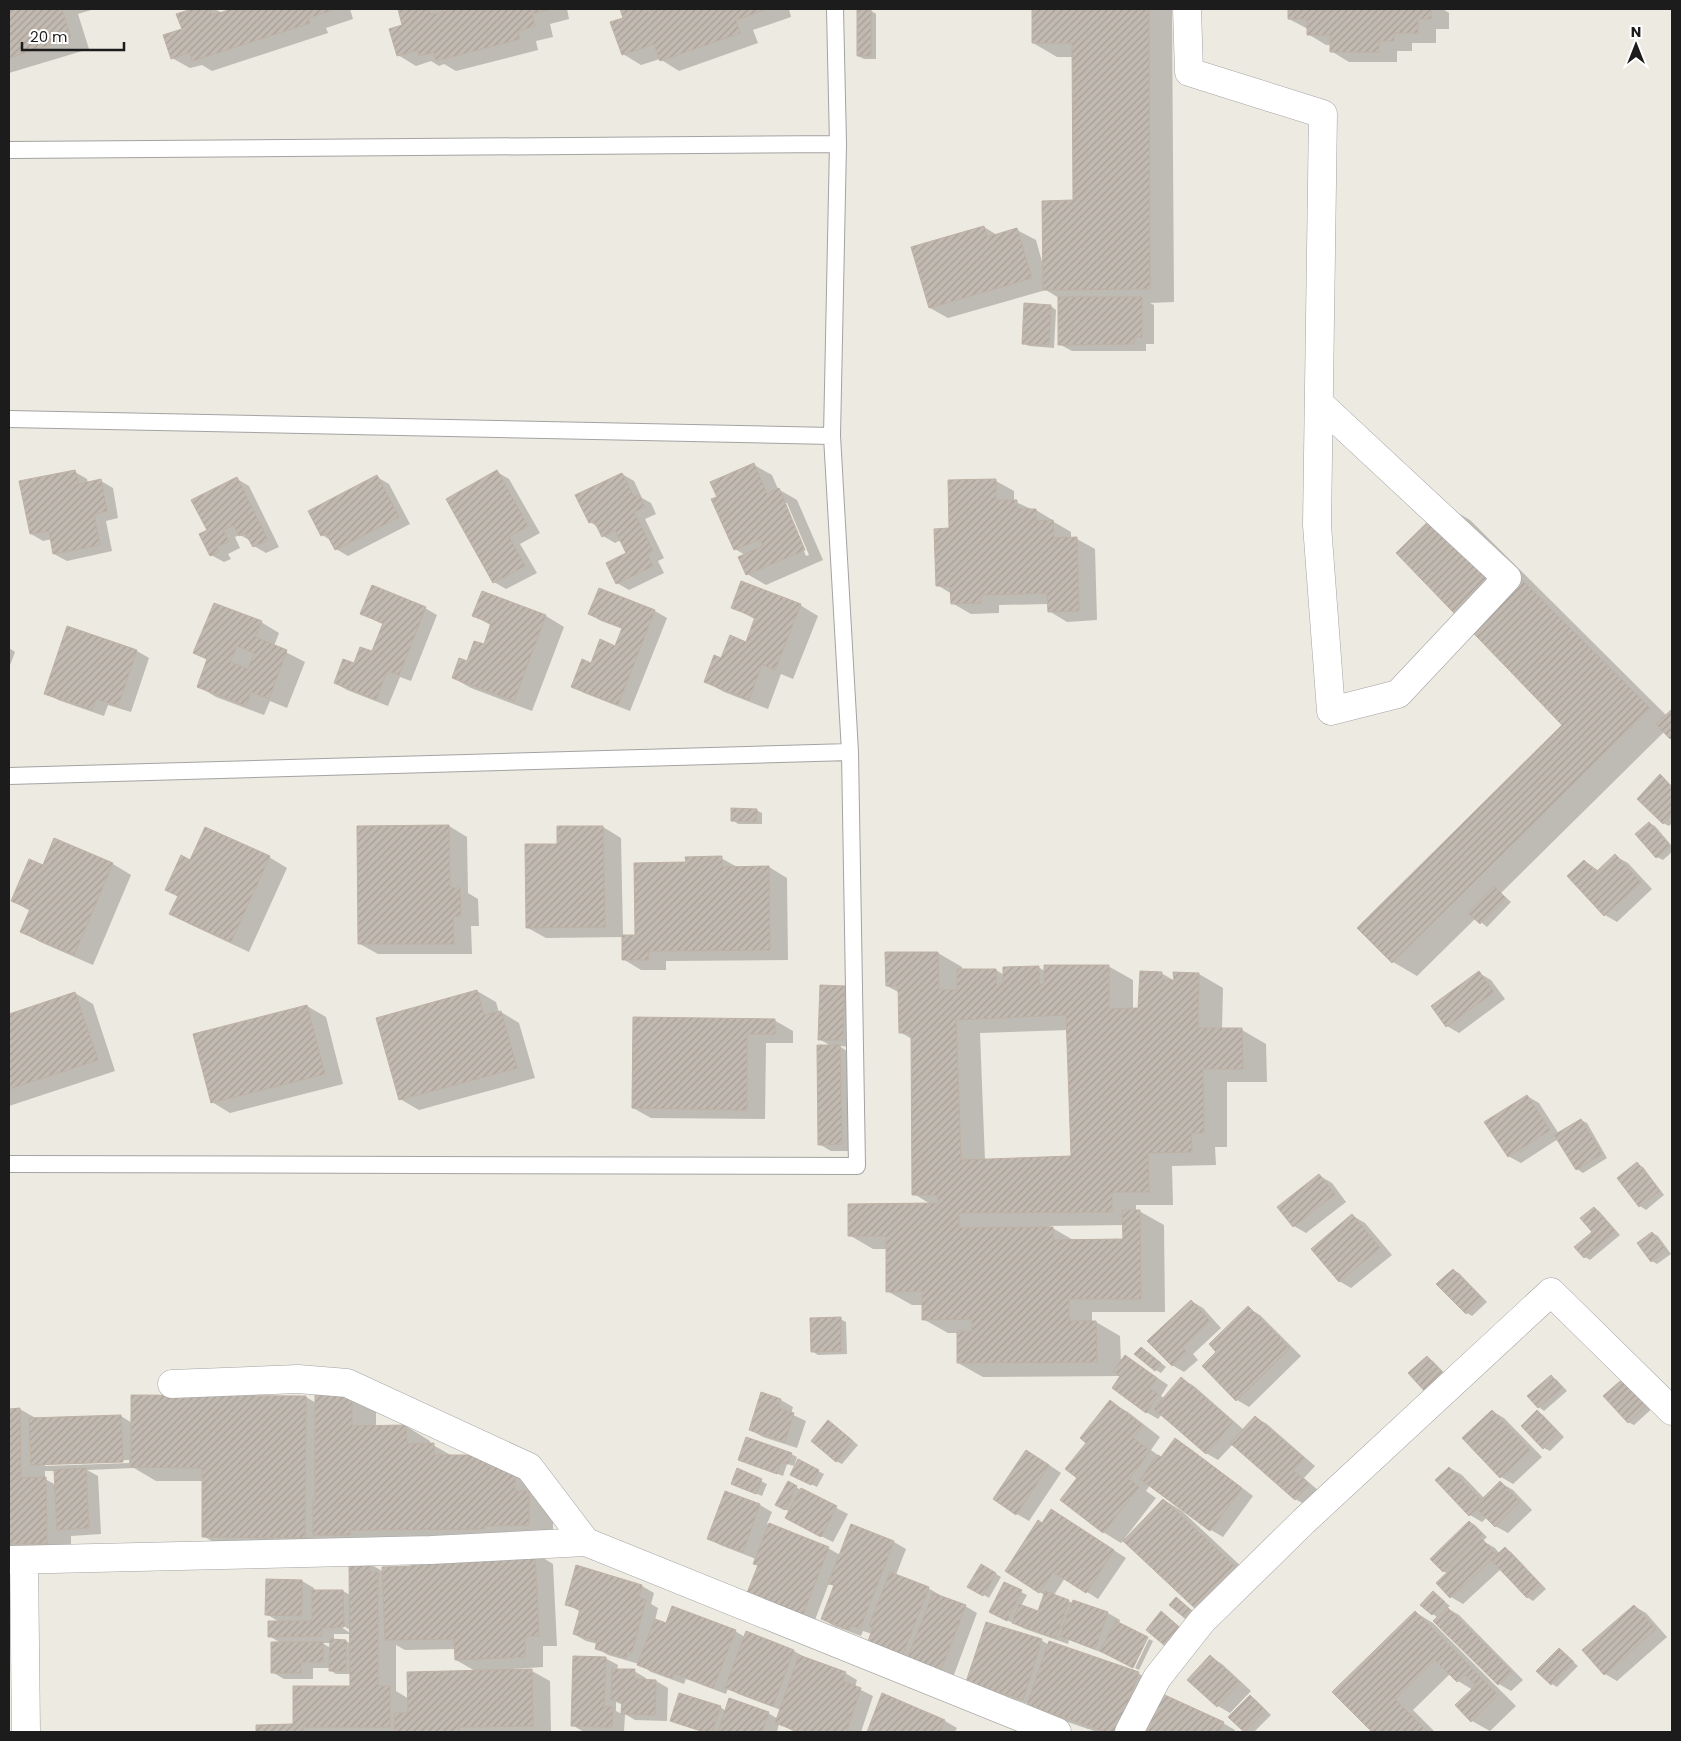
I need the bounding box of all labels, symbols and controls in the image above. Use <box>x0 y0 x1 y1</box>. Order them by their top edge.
scale bar <box>22 20 125 52</box>
north arrow <box>1611 20 1661 70</box>
text: N <box>1631 22 1641 42</box>
text: 20 m <box>30 26 68 47</box>

